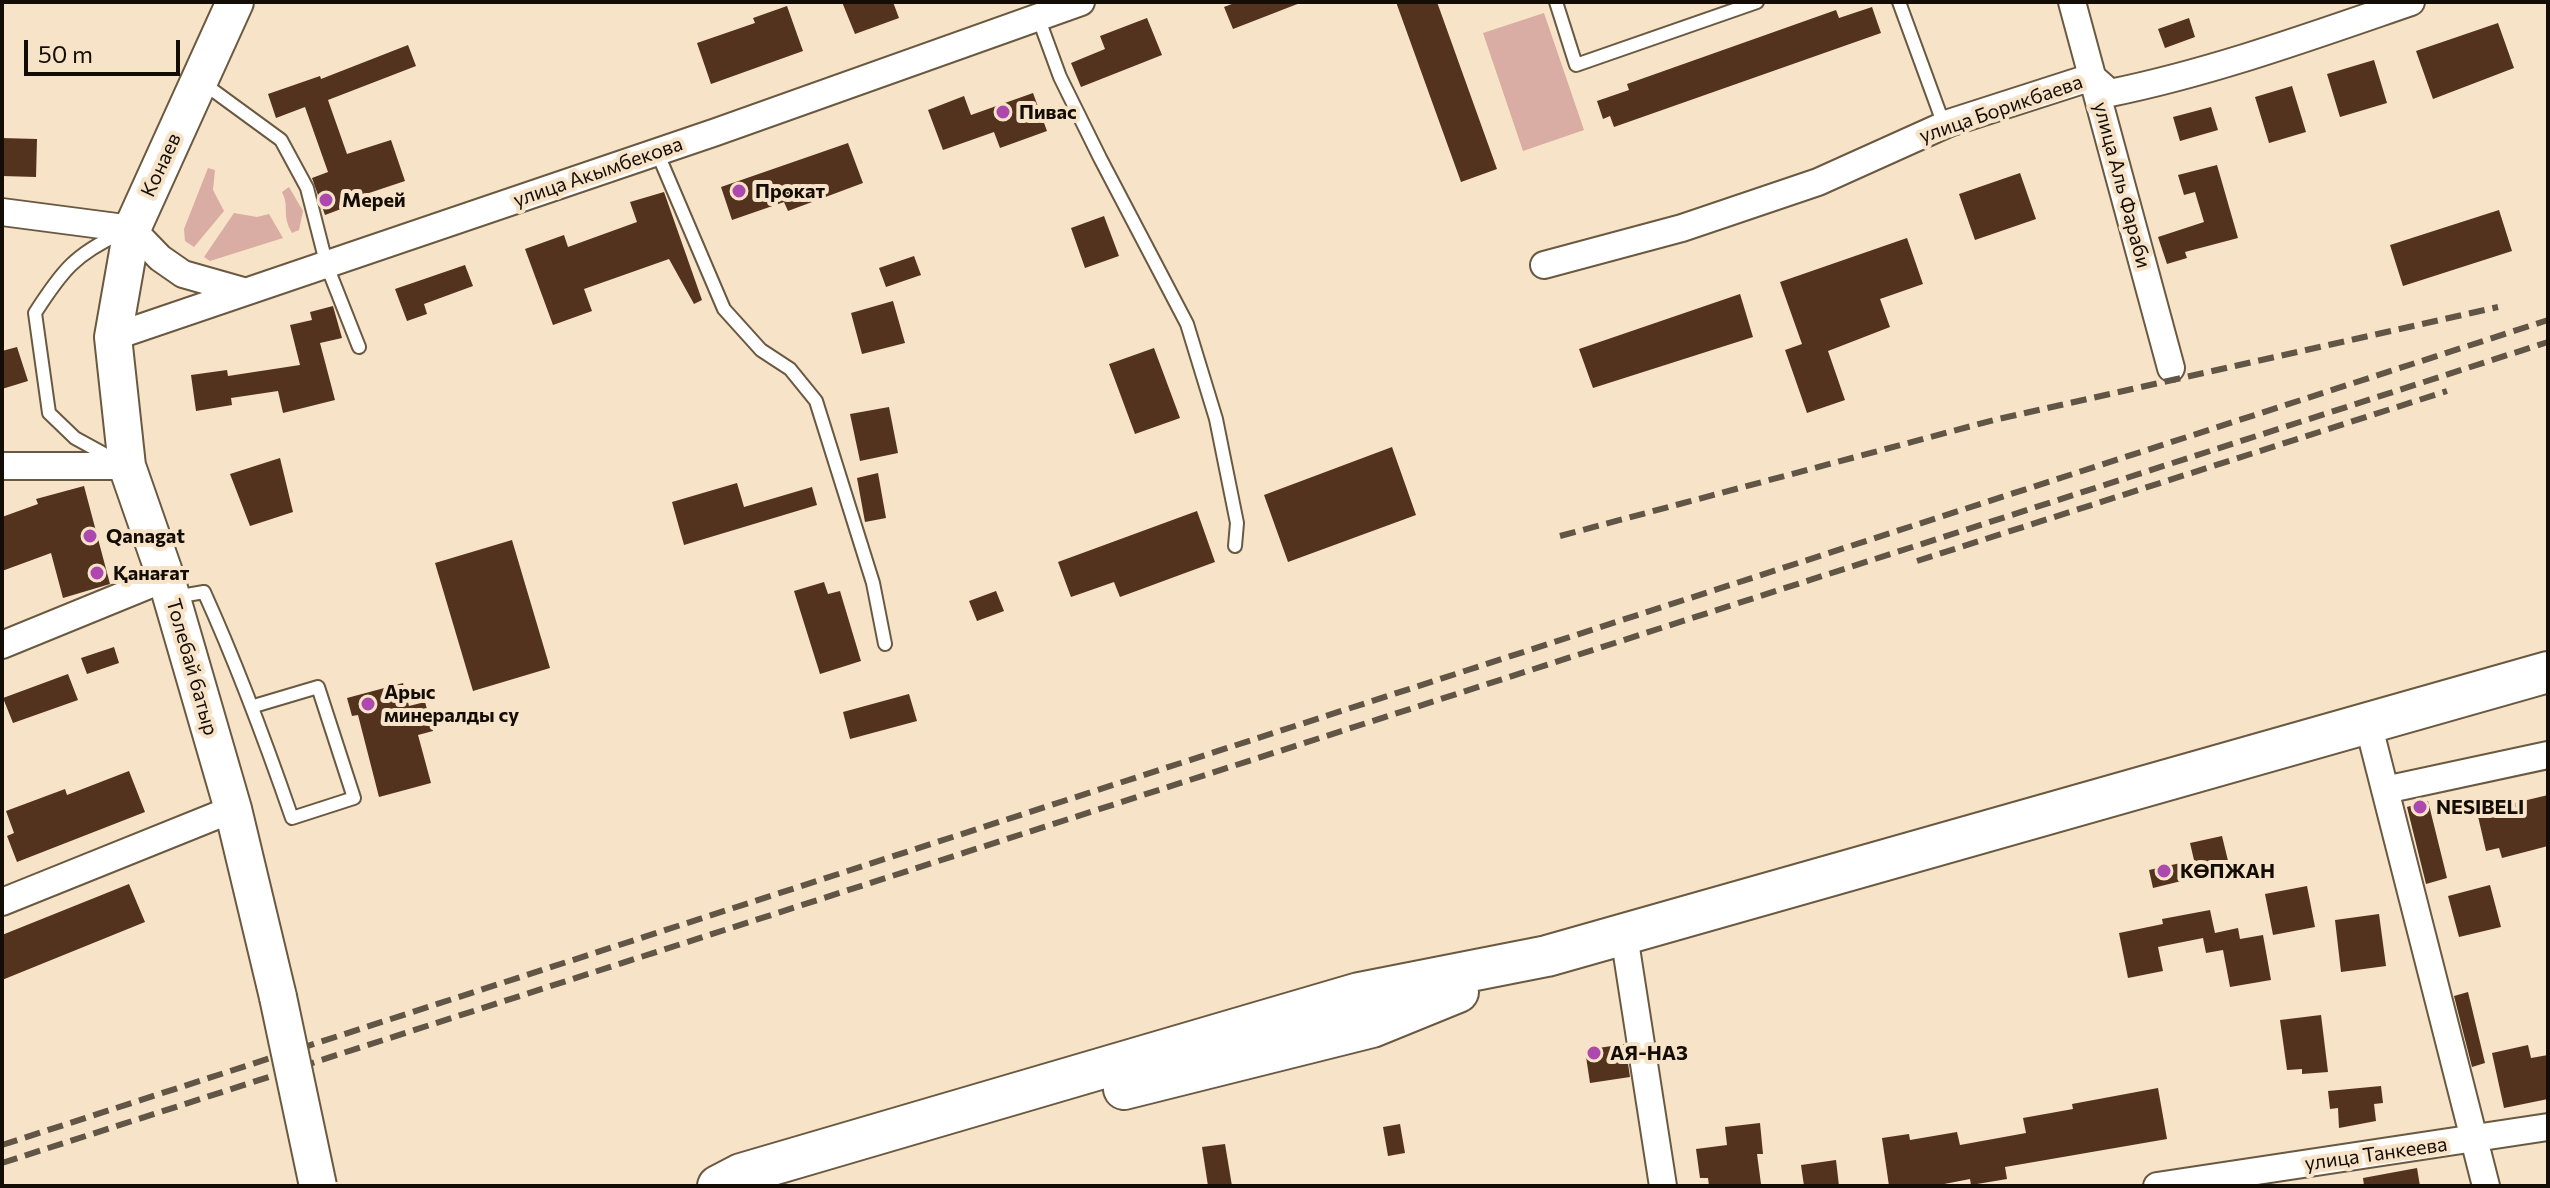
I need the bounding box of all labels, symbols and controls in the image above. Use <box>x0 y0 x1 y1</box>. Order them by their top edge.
scale bar <box>28 24 184 74</box>
text: 50 m <box>38 39 93 68</box>
street label: улица Борикбаева <box>1916 70 2086 148</box>
street label: улица Аль Фараби <box>2088 99 2156 271</box>
place label: Пивас <box>1019 100 1077 124</box>
marker: Пивас <box>994 103 1012 121</box>
street label: Конаев <box>136 129 186 201</box>
street label: улица Акымбекова <box>510 132 686 212</box>
place label: Прокат <box>755 179 825 203</box>
marker: Прокат <box>730 182 748 200</box>
place label: Мерей <box>342 188 406 212</box>
marker: Мерей <box>317 191 335 209</box>
place label: Qanagat <box>106 524 185 548</box>
marker: Qanagat <box>81 527 99 545</box>
place label: Қанағат <box>113 561 189 585</box>
marker: Қанағат <box>88 564 106 582</box>
street label: Толебай батыр <box>161 596 223 738</box>
place label: Арыс минералды су <box>384 680 519 727</box>
marker: Арыс минералды су <box>359 695 377 713</box>
place label: NESIBELI <box>2436 795 2524 819</box>
marker: NESIBELI <box>2411 798 2429 816</box>
place label: КӨПЖАН <box>2180 859 2275 883</box>
marker: КӨПЖАН <box>2155 862 2173 880</box>
place label: АЯ-НАЗ <box>1610 1041 1688 1065</box>
marker: АЯ-НАЗ <box>1585 1044 1603 1062</box>
street label: улица Танкеева <box>2303 1132 2449 1176</box>

